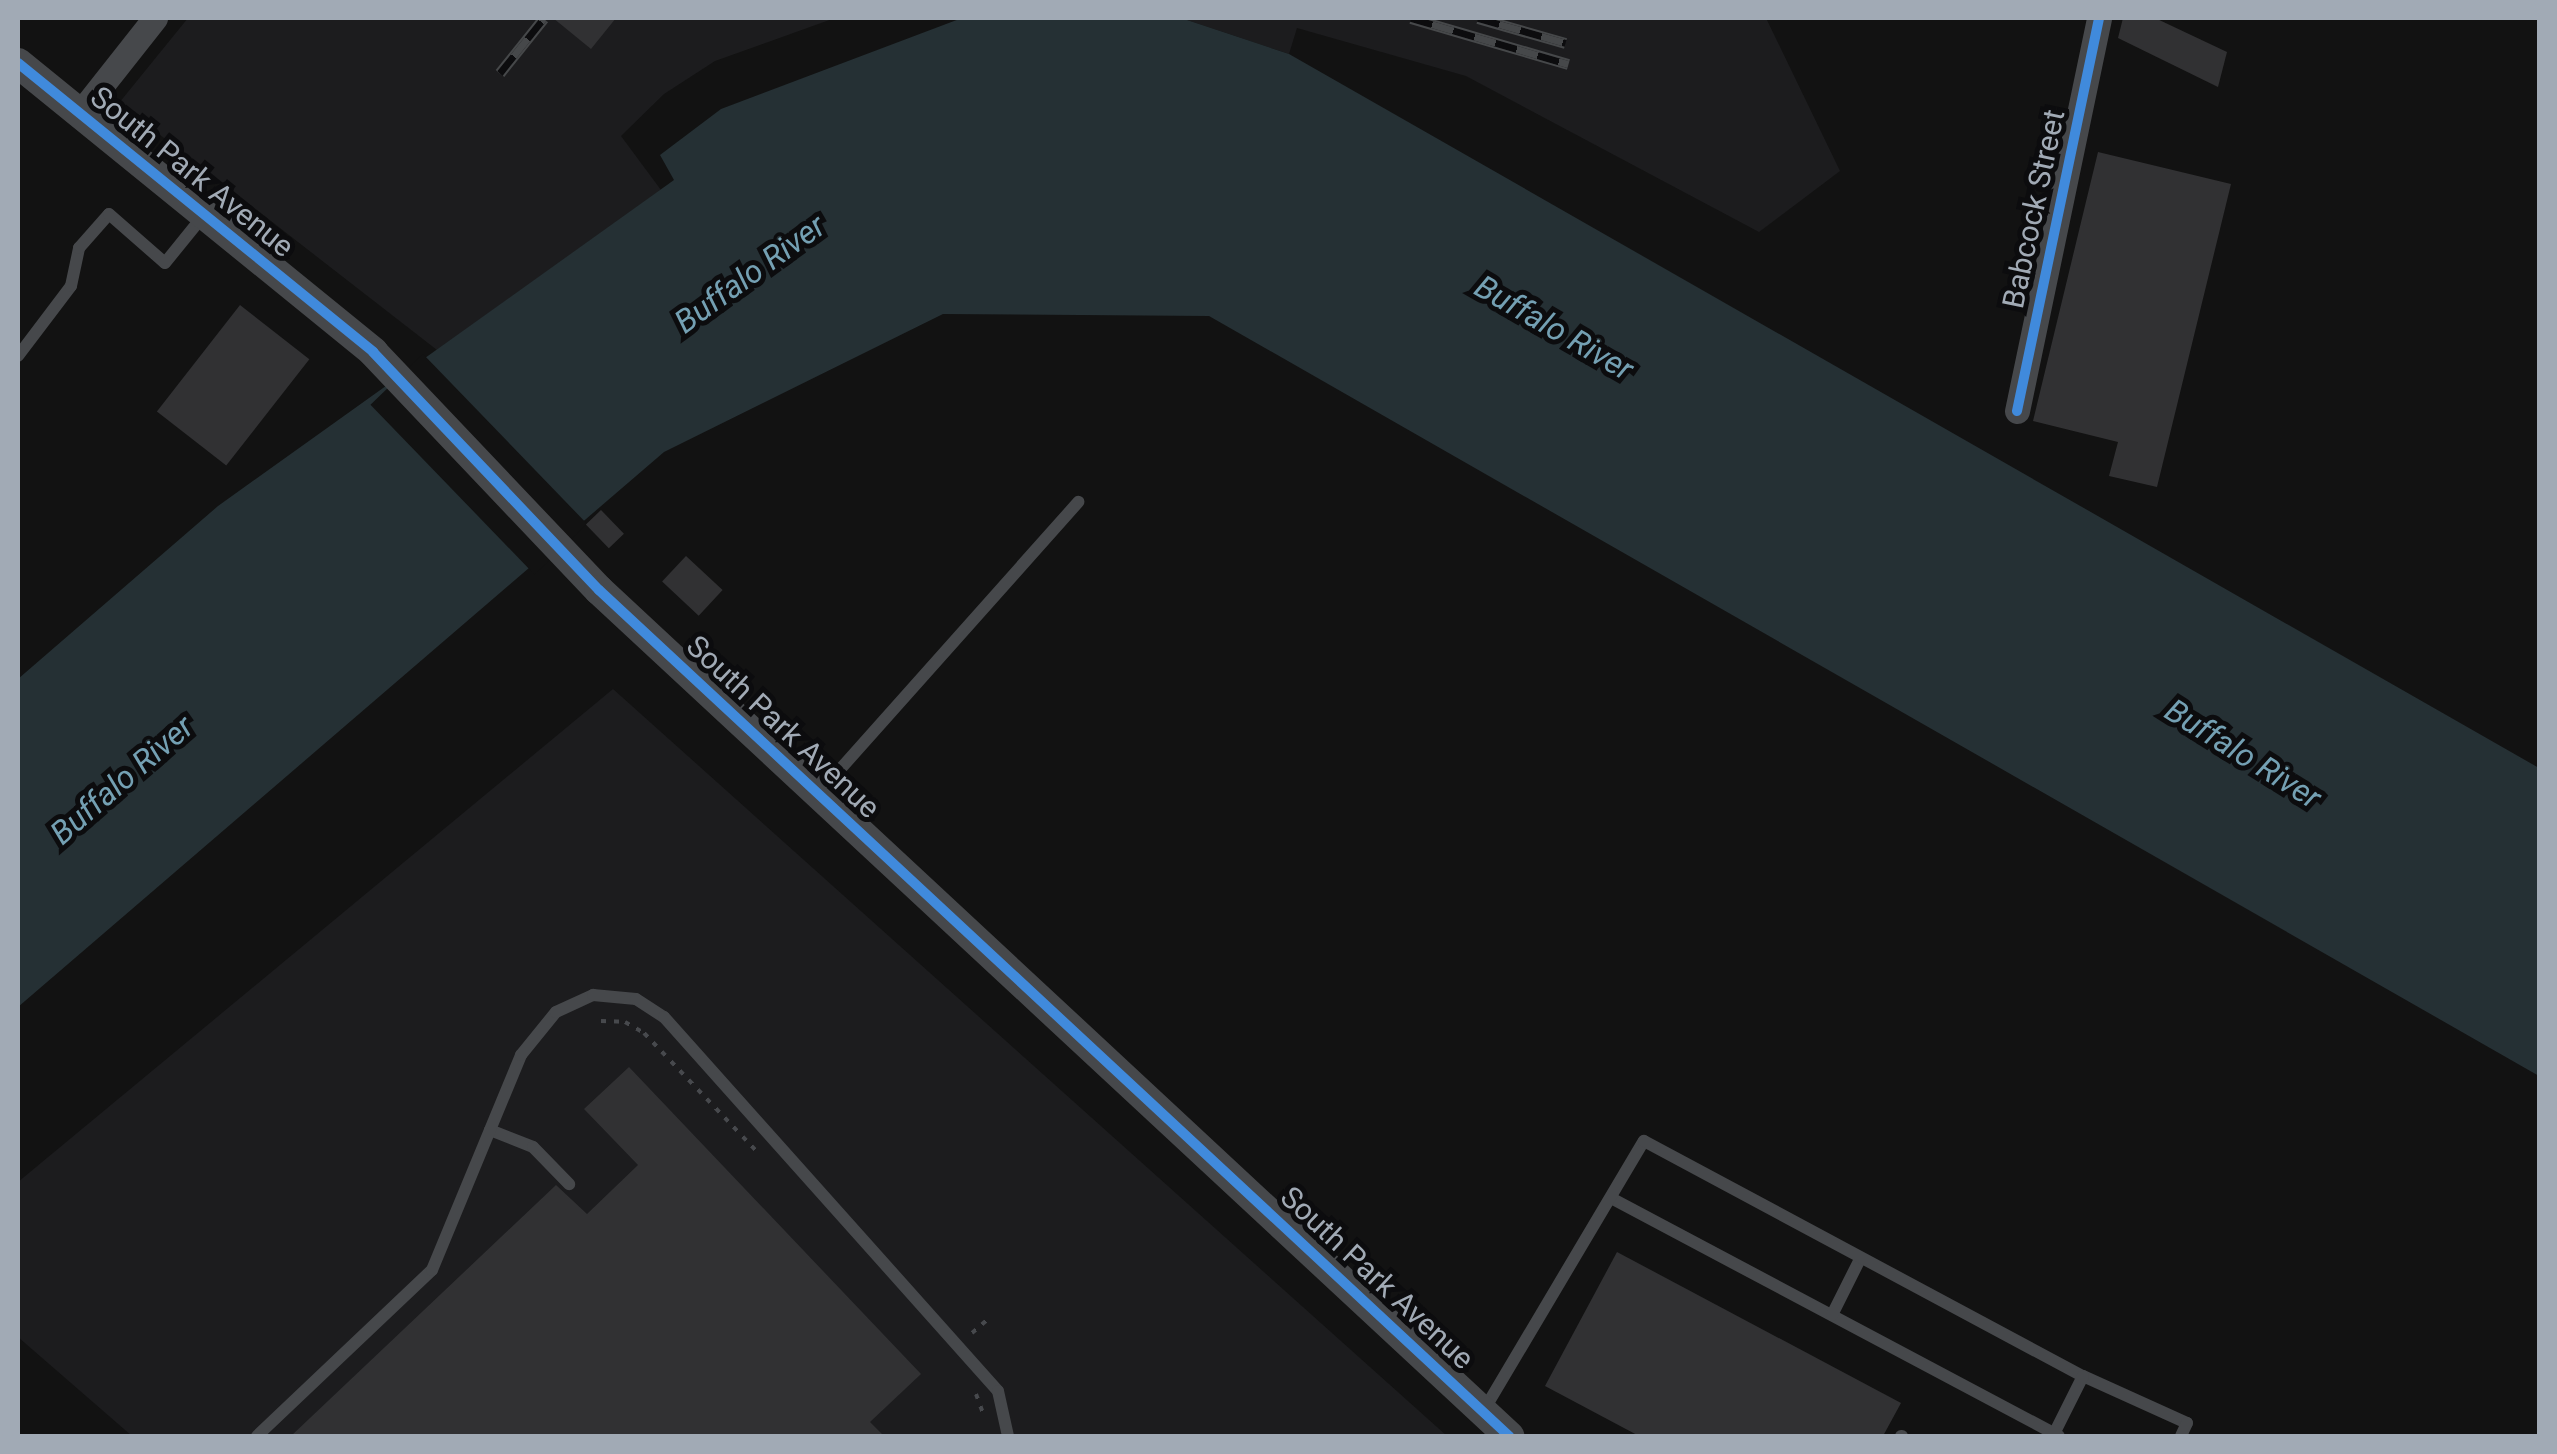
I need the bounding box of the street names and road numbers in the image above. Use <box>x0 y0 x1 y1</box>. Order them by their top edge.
street label: South Park Avenue <box>83 79 301 265</box>
street label: Babcock Street <box>1995 106 2073 312</box>
street label: South Park Avenue <box>679 628 887 826</box>
street label: South Park Avenue <box>1273 1179 1481 1377</box>

